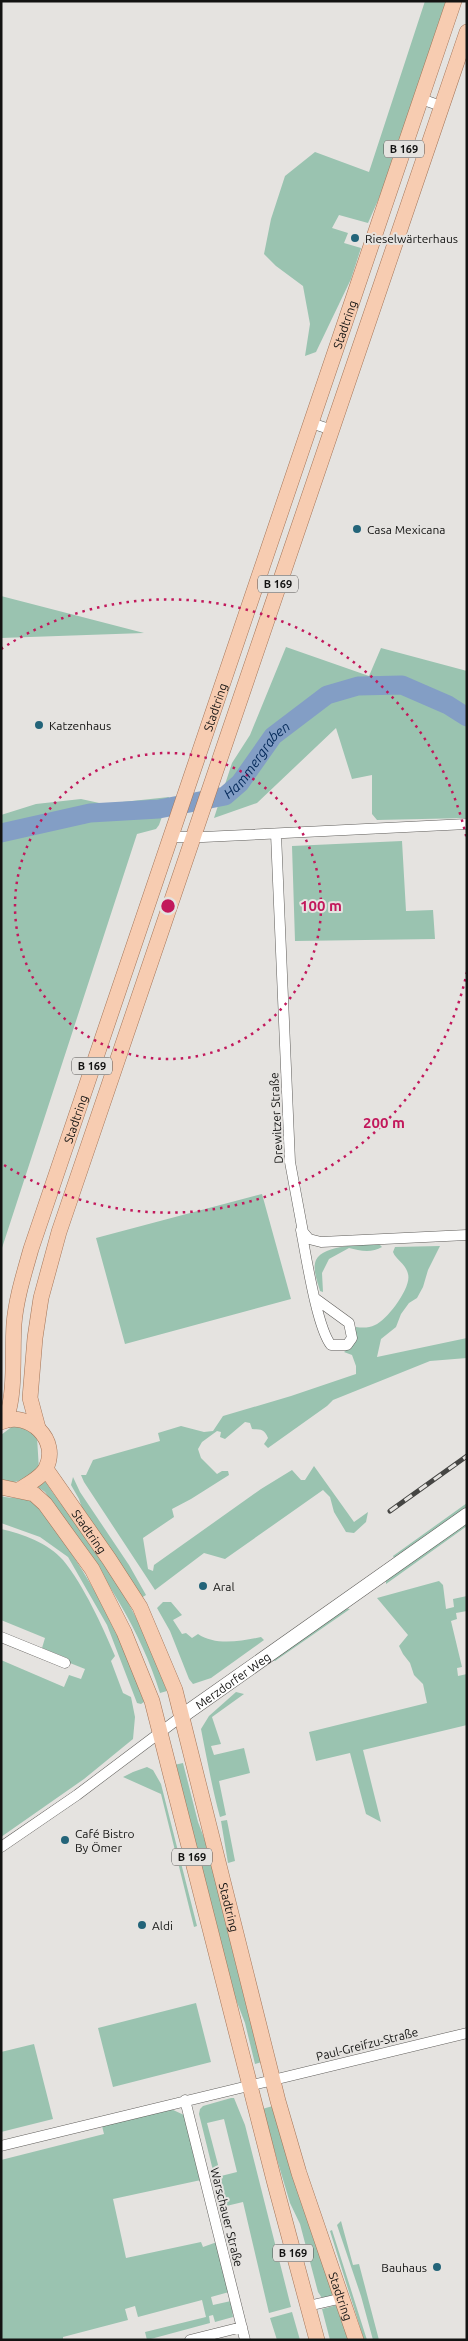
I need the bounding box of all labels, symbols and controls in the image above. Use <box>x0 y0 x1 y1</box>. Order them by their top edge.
road number: B 169 <box>384 140 424 158</box>
marker: Rieselwärterhaus <box>349 232 361 244</box>
place label: Rieselwärterhaus <box>365 232 458 245</box>
street label: Stadtring <box>330 299 359 350</box>
marker: Casa Mexicana <box>351 523 363 535</box>
place label: Casa Mexicana <box>367 523 445 536</box>
road number: B 169 <box>258 576 298 592</box>
street label: Stadtring <box>201 681 229 733</box>
water label: Hammergraben <box>220 718 293 802</box>
marker: Katzenhaus <box>33 719 45 731</box>
place label: Katzenhaus <box>49 719 111 732</box>
centre of rings <box>159 897 177 915</box>
text: 100 m <box>300 897 342 914</box>
road number: B 169 <box>72 1058 112 1074</box>
street label: Drewitzer Straße <box>267 1072 285 1164</box>
street label: Stadtring <box>61 1093 89 1145</box>
text: 200 m <box>363 1114 405 1131</box>
street label: Stadtring <box>70 1507 109 1556</box>
marker: Aral <box>197 1580 209 1592</box>
place label: Aral <box>213 1580 235 1593</box>
street label: Merzdorfer Weg <box>193 1649 273 1711</box>
place label: Café Bistro By Ömer <box>75 1827 135 1854</box>
marker: Café Bistro By Ömer <box>59 1834 71 1846</box>
road number: B 169 <box>172 1848 212 1865</box>
street label: Stadtring <box>217 1881 242 1933</box>
marker: Aldi <box>136 1919 148 1931</box>
place label: Aldi <box>152 1919 173 1932</box>
street label: Paul-Greifzu-Straße <box>315 2025 419 2063</box>
street label: Warschauer Straße <box>208 2166 246 2268</box>
road number: B 169 <box>273 2244 313 2262</box>
place label: Bauhaus <box>381 2261 427 2274</box>
marker: Bauhaus <box>431 2261 443 2273</box>
street label: Stadtring <box>327 2270 355 2322</box>

